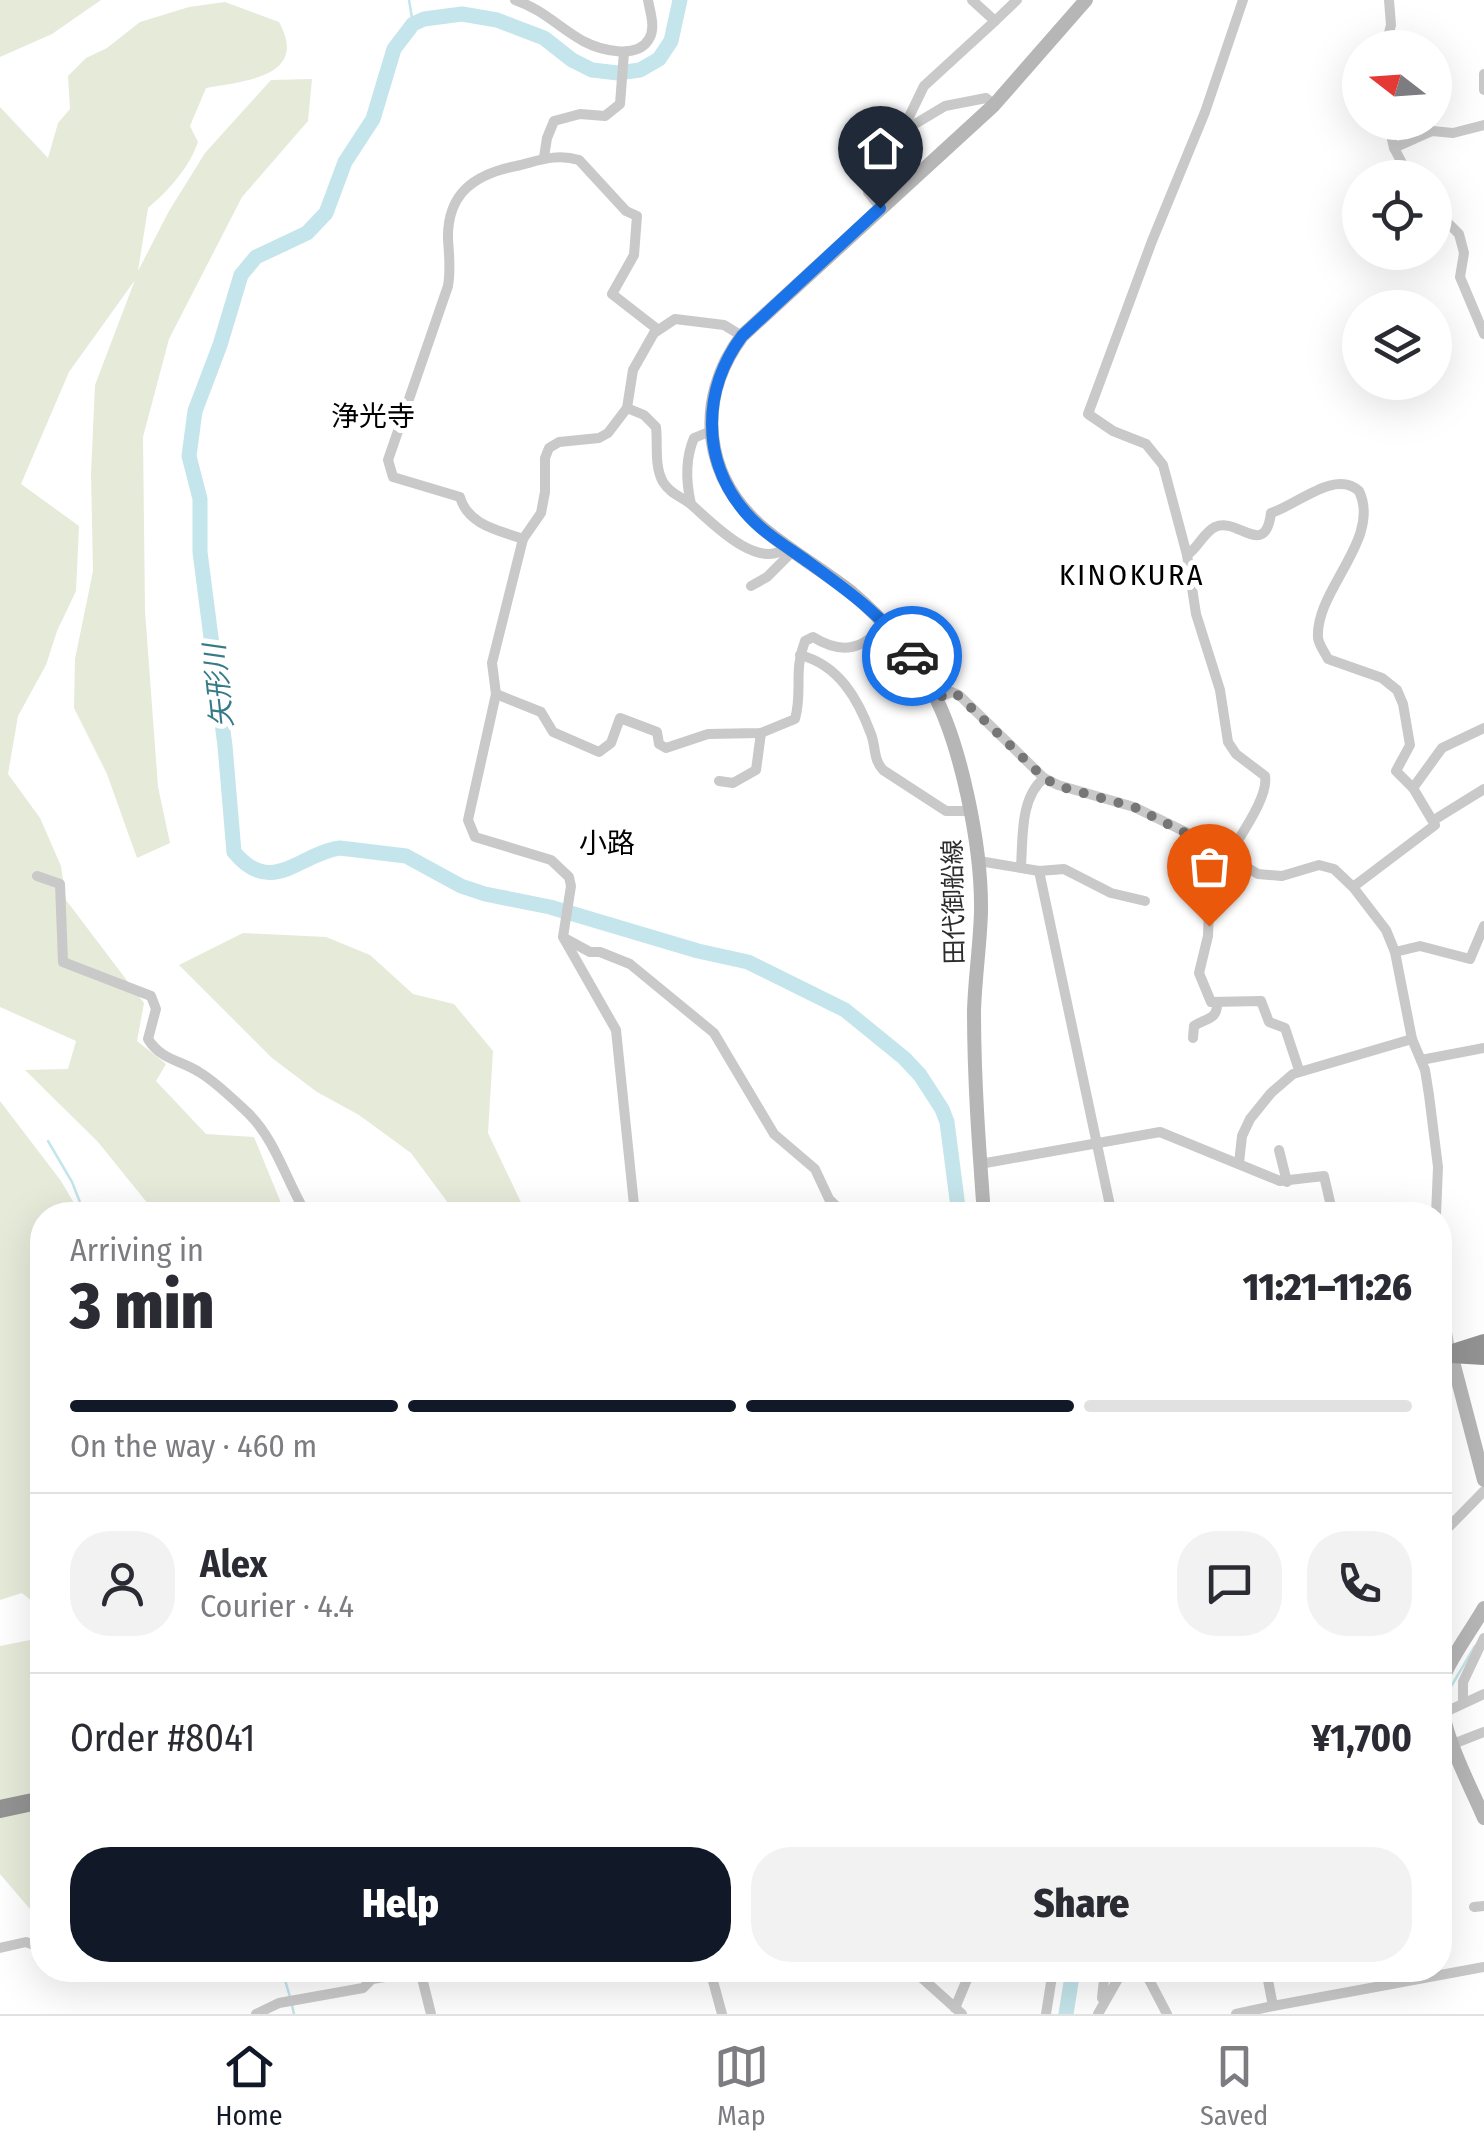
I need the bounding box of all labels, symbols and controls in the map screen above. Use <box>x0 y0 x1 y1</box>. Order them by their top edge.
north arrow <box>1342 30 1452 140</box>
map controls <box>1342 30 1452 400</box>
pin <box>838 106 923 209</box>
icon: home <box>853 121 908 176</box>
button: locate <box>1342 160 1452 270</box>
button: layers <box>1342 290 1452 400</box>
district label: 浄光寺 <box>331 400 415 433</box>
district label: KINOKURA <box>1059 557 1205 593</box>
courier <box>862 606 962 706</box>
icon: car <box>885 629 940 684</box>
water label: 矢形川 <box>197 639 239 729</box>
pin <box>1167 824 1252 927</box>
district label: 小路 <box>579 827 635 860</box>
street label: 田代御船線 <box>938 839 970 965</box>
icon: bag <box>1182 839 1237 894</box>
text: Arriving in <box>70 1231 204 1269</box>
text: 11:21–11:26 <box>1243 1264 1412 1310</box>
text: 3 min <box>70 1267 215 1345</box>
text: On the way · 460 m <box>70 1427 317 1465</box>
button: person <box>70 1531 175 1636</box>
button: chat <box>1177 1531 1282 1636</box>
button: phone <box>1307 1531 1412 1636</box>
text: Alex <box>200 1541 267 1587</box>
text: Courier · 4.4 <box>200 1587 354 1625</box>
text: Order #8041 <box>70 1715 255 1761</box>
text: ¥1,700 <box>1311 1715 1412 1761</box>
button: Help <box>70 1847 731 1962</box>
button: Share <box>751 1847 1412 1962</box>
tab: Home <box>216 2039 283 2132</box>
tab: Map <box>714 2039 769 2132</box>
tab: Saved <box>1200 2039 1268 2132</box>

